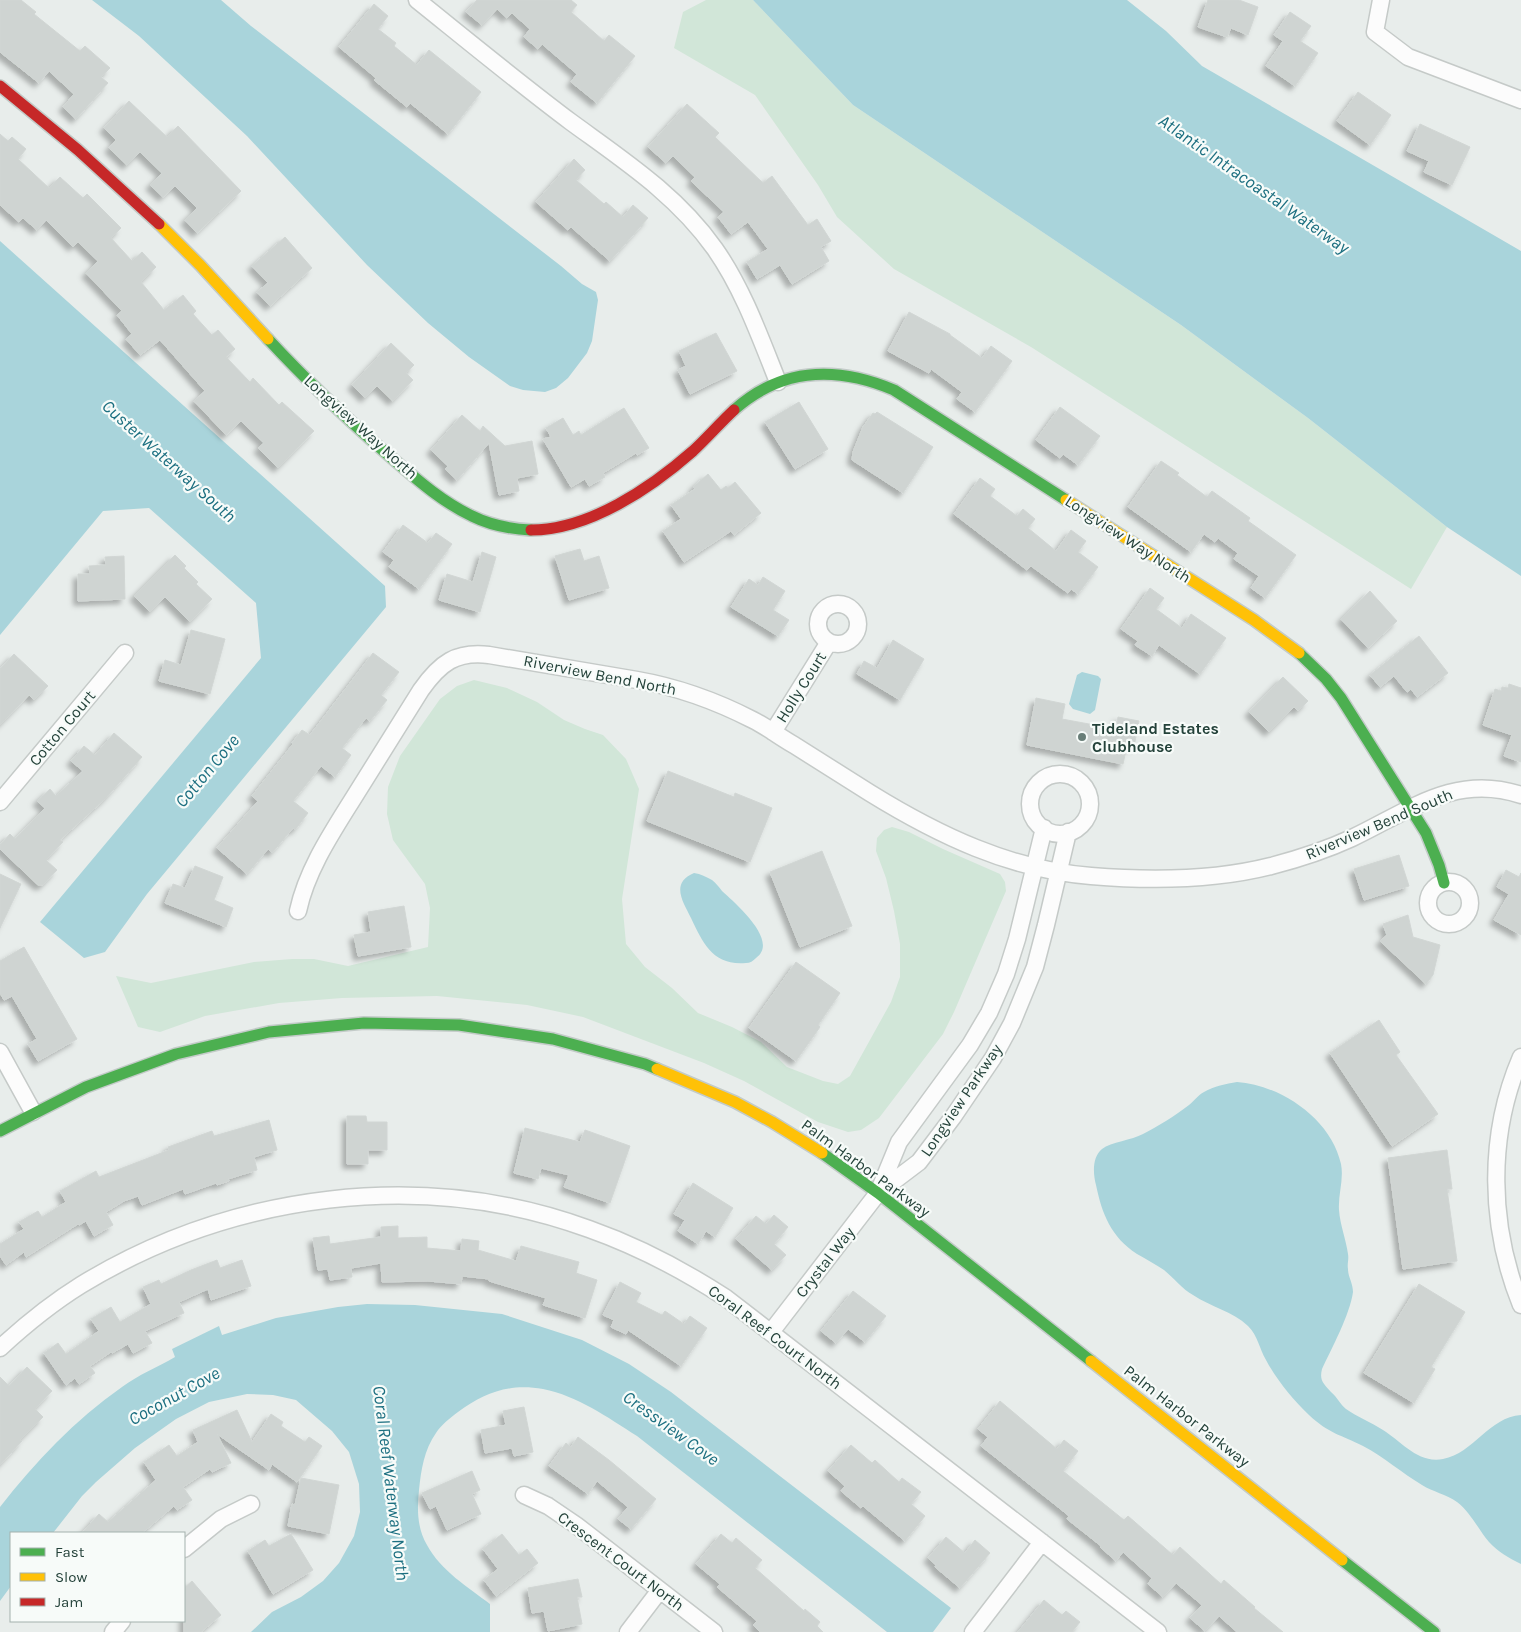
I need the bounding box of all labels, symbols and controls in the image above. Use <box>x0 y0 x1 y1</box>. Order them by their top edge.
water label: Atlantic Intracoastal Waterway <box>1154 110 1355 259</box>
street label: Longview Way North <box>300 371 422 483</box>
water label: Custer Waterway South <box>97 395 241 527</box>
street label: Longview Way North <box>1061 491 1195 587</box>
street label: Holly Court <box>772 648 830 726</box>
street label: Riverview Bend North <box>522 651 678 699</box>
street label: Cotton Court <box>25 686 99 770</box>
place label: Tideland Estates Clubhouse <box>1092 719 1219 756</box>
water label: Cotton Cove <box>170 730 244 812</box>
marker: Tideland Estates Clubhouse <box>1076 731 1088 743</box>
street label: Riverview Bend South <box>1303 784 1455 864</box>
street label: Longview Parkway <box>916 1040 1006 1160</box>
street label: Palm Harbor Parkway <box>798 1115 934 1221</box>
street label: Crystal Way <box>791 1222 859 1301</box>
street label: Coral Reef Court North <box>705 1281 845 1393</box>
street label: Palm Harbor Parkway <box>1120 1361 1254 1471</box>
water label: Coconut Cove <box>125 1362 223 1430</box>
water label: Coral Reef Waterway North <box>368 1384 414 1582</box>
water label: Cressview Cove <box>619 1386 723 1470</box>
street label: Crescent Court North <box>554 1507 688 1615</box>
legend <box>10 1532 185 1622</box>
text: Fast <box>55 1543 85 1561</box>
text: Slow <box>55 1568 87 1586</box>
text: Jam <box>55 1593 83 1611</box>

